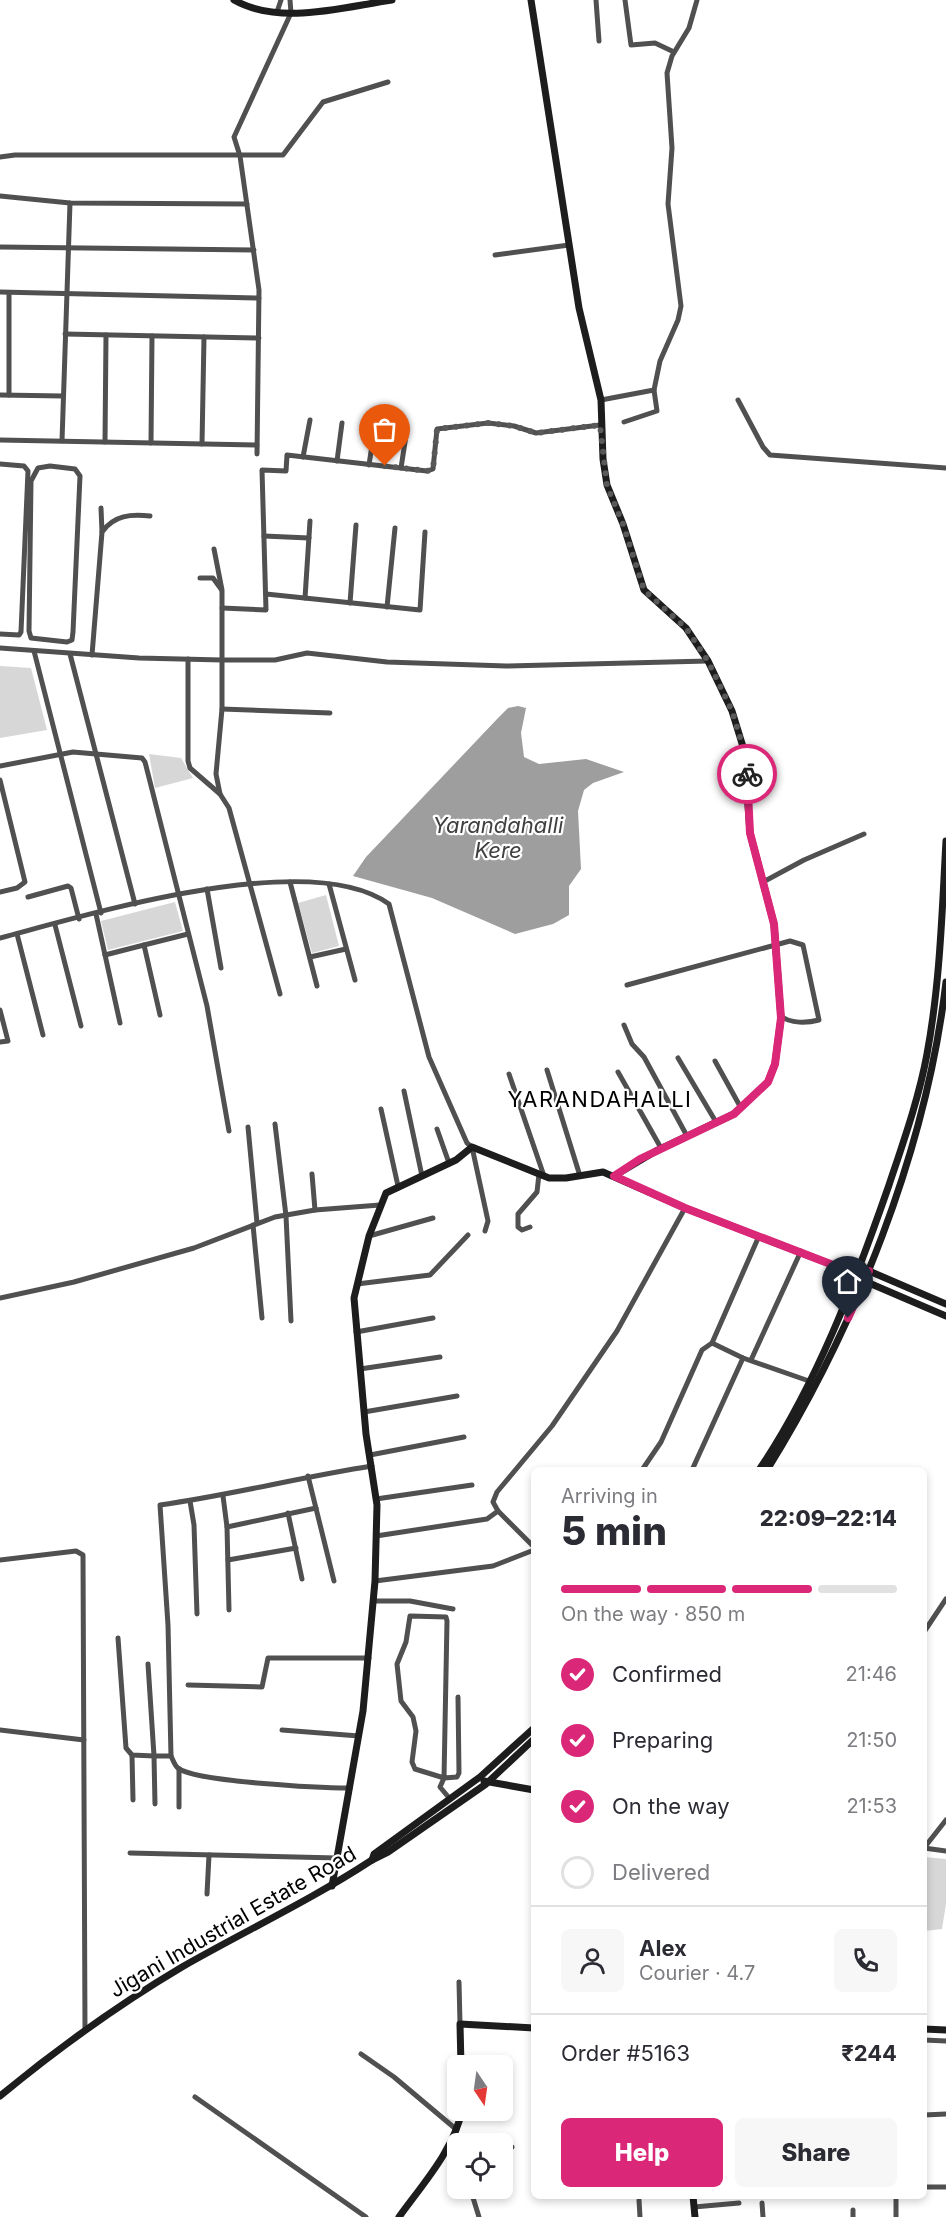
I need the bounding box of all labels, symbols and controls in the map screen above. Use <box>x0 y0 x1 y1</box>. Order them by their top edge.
pin <box>359 404 410 466</box>
icon: bag <box>368 413 401 446</box>
courier <box>717 744 777 804</box>
icon: bike <box>731 758 764 791</box>
water label: Yarandahalli Kere <box>433 812 564 863</box>
district label: YARANDAHALLI <box>507 1086 693 1112</box>
pin <box>822 1256 873 1318</box>
icon: home <box>831 1265 864 1298</box>
text: Arriving in <box>561 1484 658 1508</box>
text: 22:09–22:14 <box>760 1505 897 1531</box>
text: 5 min <box>561 1507 667 1554</box>
text: On the way · 850 m <box>561 1602 745 1626</box>
icon: check <box>561 1658 594 1691</box>
text: Confirmed <box>612 1661 722 1687</box>
text: 21:46 <box>846 1662 897 1686</box>
icon: check <box>561 1724 594 1757</box>
text: Preparing <box>612 1727 713 1753</box>
text: 21:50 <box>846 1728 897 1752</box>
icon: check <box>561 1790 594 1823</box>
text: On the way <box>612 1793 730 1819</box>
text: 21:53 <box>846 1794 897 1818</box>
street label: Jigani Industrial Estate Road <box>105 1841 360 2003</box>
text: Delivered <box>612 1859 710 1885</box>
button: person <box>561 1929 624 1992</box>
button: phone <box>834 1929 897 1992</box>
text: Alex <box>639 1935 687 1961</box>
text: Courier · 4.7 <box>639 1961 755 1985</box>
text: Order #5163 <box>561 2040 690 2066</box>
text: ₹244 <box>841 2040 897 2066</box>
north arrow <box>447 2055 513 2121</box>
map controls <box>447 2055 513 2199</box>
button: Help <box>561 2118 723 2187</box>
button: Share <box>735 2118 897 2187</box>
button: locate <box>447 2133 513 2199</box>

